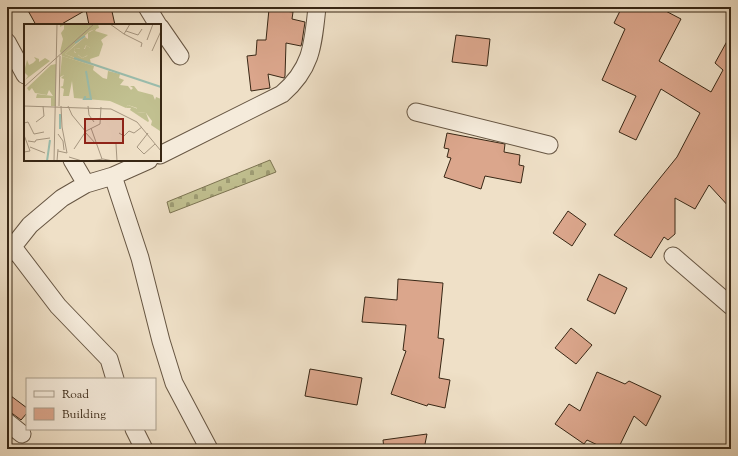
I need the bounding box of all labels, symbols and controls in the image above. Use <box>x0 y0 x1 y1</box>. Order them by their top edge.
inset map <box>24 24 161 161</box>
legend <box>26 378 156 430</box>
text: Road <box>62 386 89 404</box>
text: Building <box>62 406 106 424</box>

